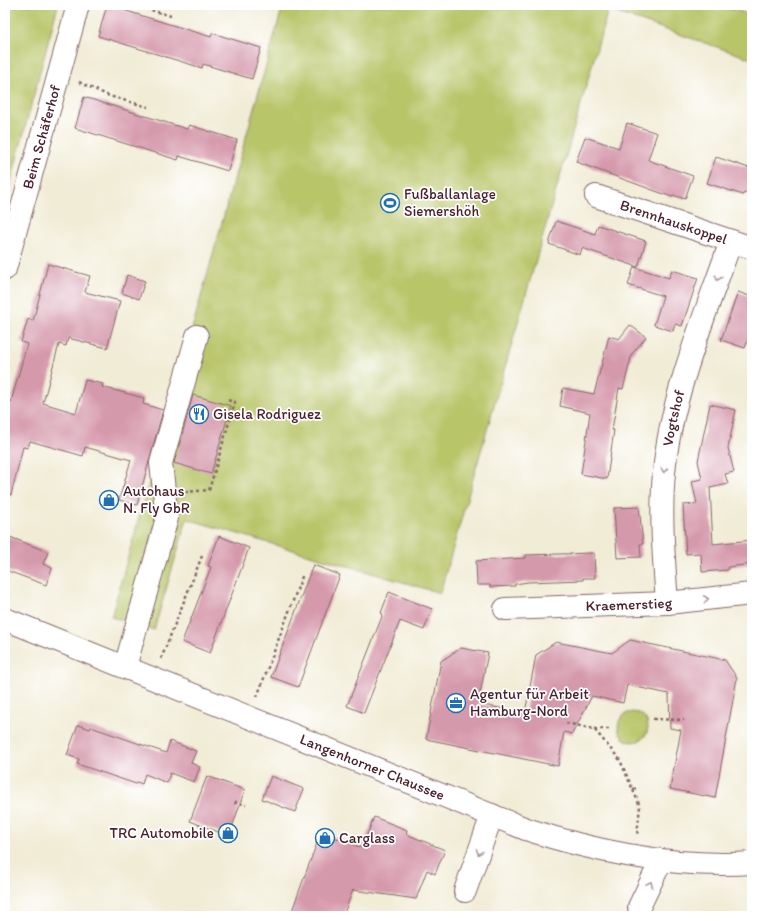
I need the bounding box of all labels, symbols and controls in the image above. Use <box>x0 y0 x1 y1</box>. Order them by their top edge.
street label: Beim Schäferhof <box>19 83 65 191</box>
place label: Fußballanlage Siemershöh <box>404 185 496 220</box>
sports icon: Fußballanlage Siemershöh <box>379 192 401 214</box>
street label: Brennhauskoppel <box>618 196 730 248</box>
one-way arrow <box>714 274 723 281</box>
street label: Vogtshof <box>658 387 689 448</box>
restaurant icon: Gisela Rodriguez <box>188 403 210 425</box>
place label: Gisela Rodriguez <box>213 405 321 423</box>
one-way arrow <box>660 467 669 473</box>
place label: Autohaus N. Fly GbR <box>123 482 190 517</box>
shop icon: Autohaus N. Fly GbR <box>98 489 120 511</box>
street label: Kraemerstieg <box>585 593 673 615</box>
one-way arrow <box>703 595 709 604</box>
place label: Agentur für Arbeit Hamburg-Nord <box>470 685 589 720</box>
office icon: Agentur für Arbeit Hamburg-Nord <box>445 692 467 714</box>
street label: Langenhorner Chaussee <box>297 730 447 804</box>
shop icon: TRC Automobile <box>217 822 239 844</box>
place label: TRC Automobile <box>109 824 214 842</box>
shop icon: Carglass <box>314 827 336 849</box>
place label: Carglass <box>339 829 395 847</box>
one-way arrow <box>475 848 483 855</box>
one-way arrow <box>645 881 653 888</box>

